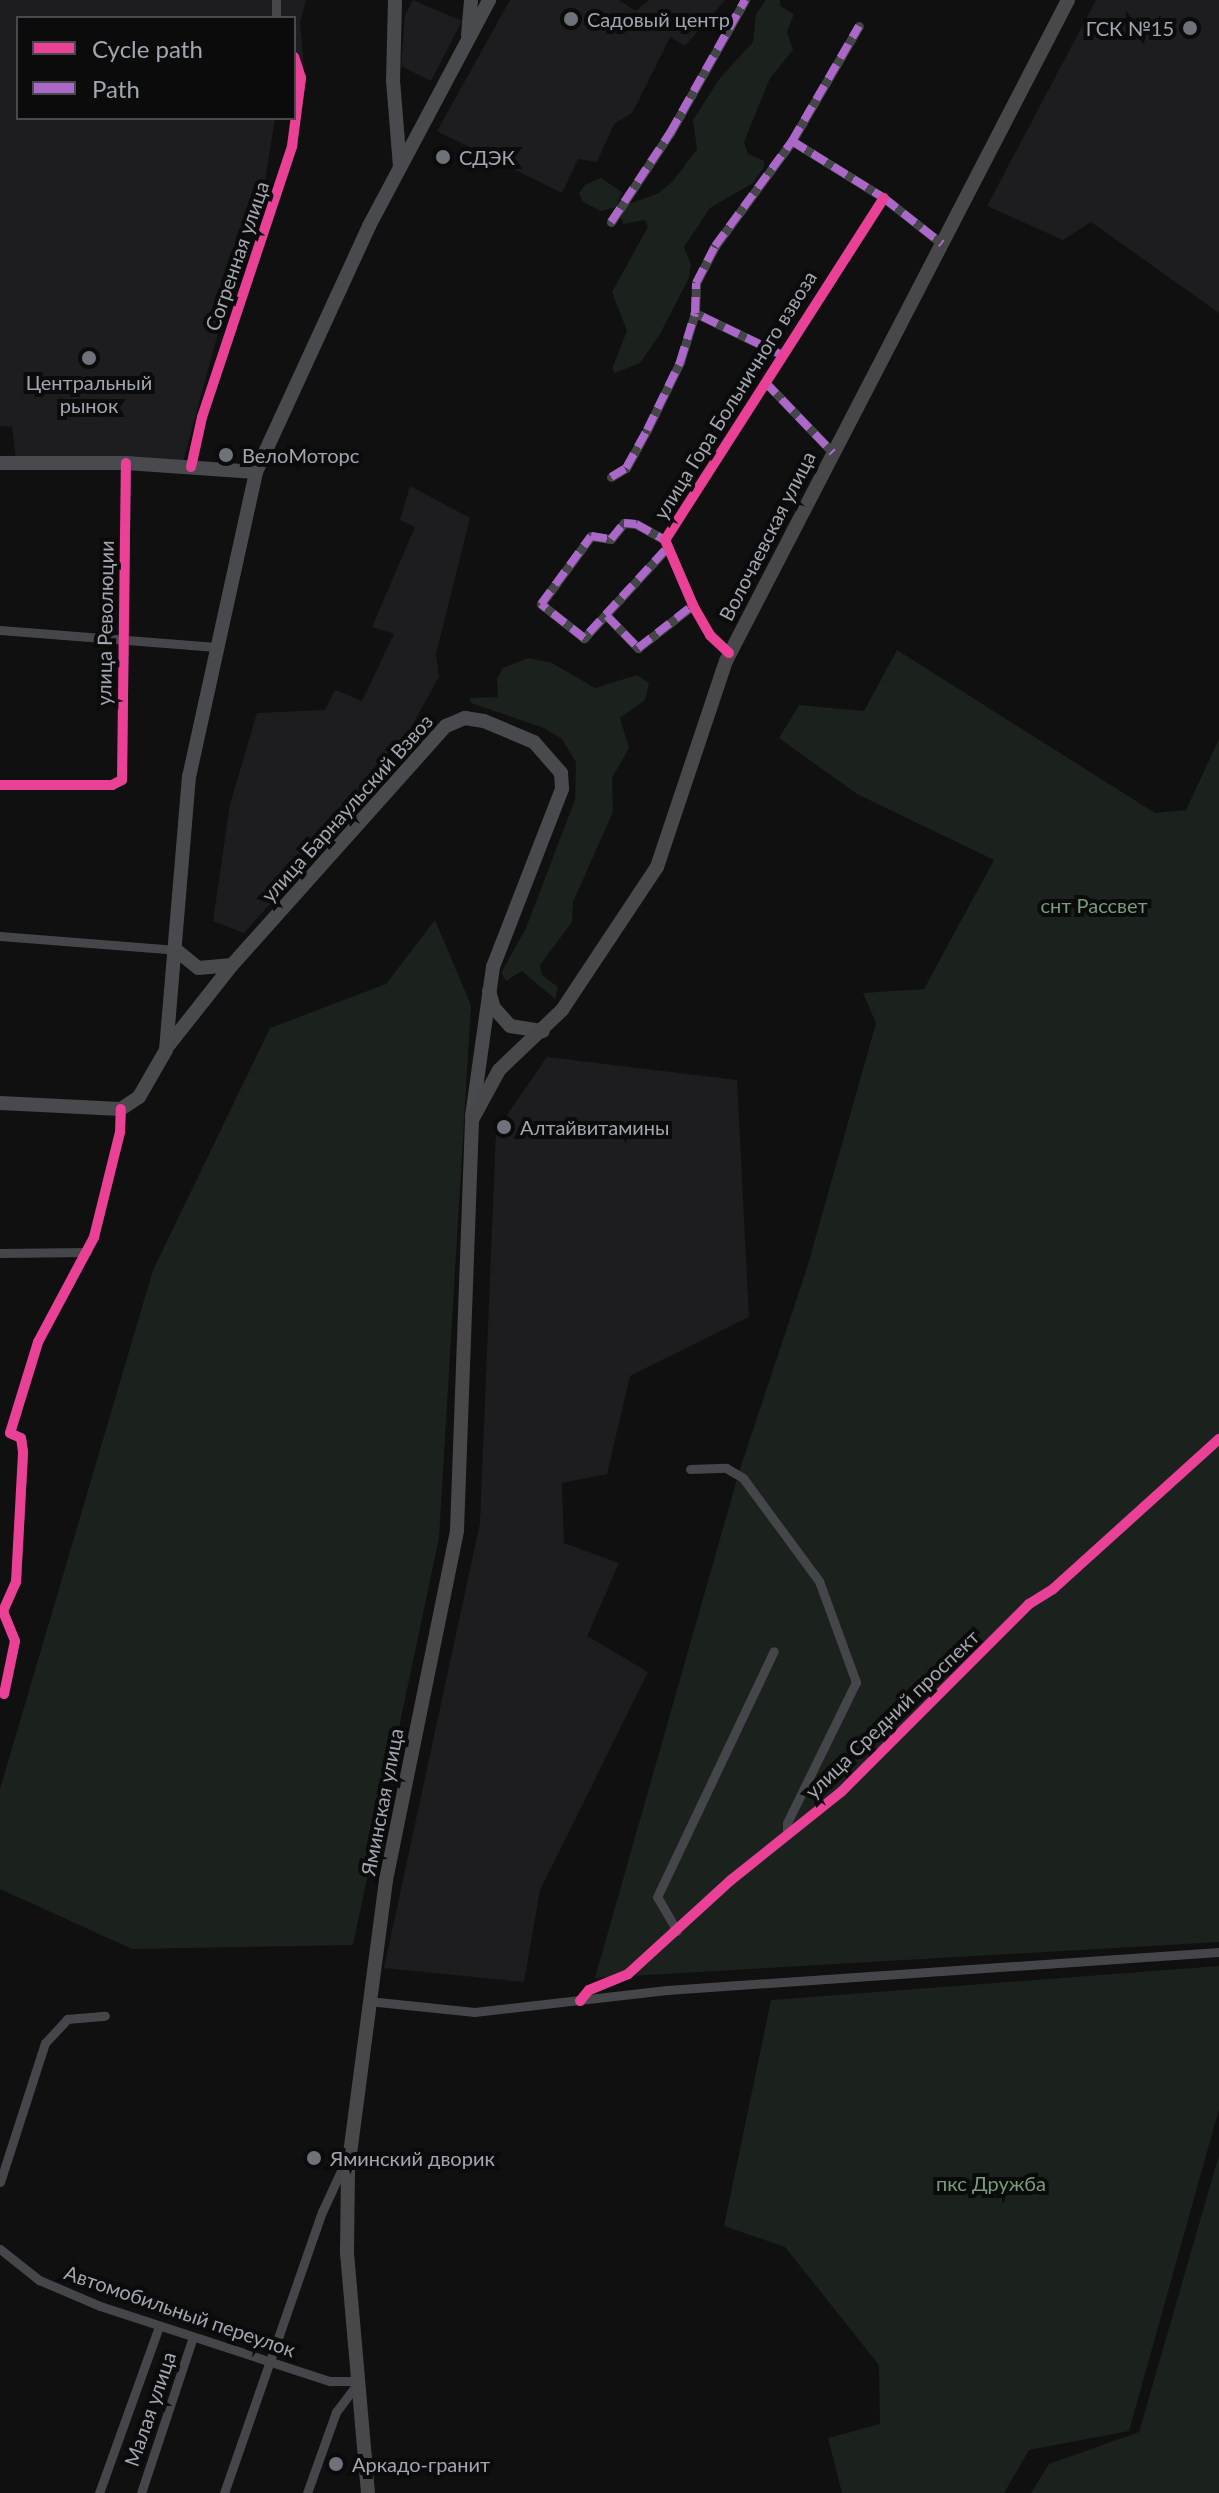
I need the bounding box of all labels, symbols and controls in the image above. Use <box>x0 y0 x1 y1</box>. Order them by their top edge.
place label: Садовый центр <box>587 7 730 31</box>
marker: Садовый центр <box>562 10 580 28</box>
legend <box>16 16 296 120</box>
place label: ГСК №15 <box>1086 16 1174 40</box>
marker: ГСК №15 <box>1181 19 1199 37</box>
text: Cycle path <box>92 34 203 63</box>
text: Path <box>92 74 140 103</box>
place label: СДЭК <box>459 145 515 169</box>
marker: СДЭК <box>434 148 452 166</box>
street label: Согренная улица <box>200 178 274 334</box>
street label: улица Гора Больничного взвоза <box>648 266 822 524</box>
marker: Центральный рынок <box>80 349 98 367</box>
place label: Центральный рынок <box>26 370 152 417</box>
place label: ВелоМоторс <box>242 443 359 467</box>
marker: ВелоМоторс <box>217 446 235 464</box>
street label: Волочаевская улица <box>714 447 820 625</box>
street label: улица Революции <box>92 540 118 706</box>
street label: улица Барнаульский Взвоз <box>256 709 438 907</box>
park label: снт Рассвет <box>1040 893 1148 917</box>
place label: Алтайвитамины <box>520 1115 670 1139</box>
marker: Алтайвитамины <box>495 1118 513 1136</box>
street label: улица Средний проспект <box>800 1625 984 1803</box>
street label: Яминская улица <box>356 1726 408 1878</box>
place label: Яминский дворик <box>330 2146 495 2170</box>
marker: Яминский дворик <box>305 2149 323 2167</box>
park label: пкс Дружба <box>936 2171 1046 2195</box>
street label: Автомобильный переулок <box>61 2260 299 2362</box>
street label: Малая улица <box>119 2349 181 2469</box>
place label: Аркадо-гранит <box>352 2452 490 2476</box>
marker: Аркадо-гранит <box>327 2455 345 2473</box>

